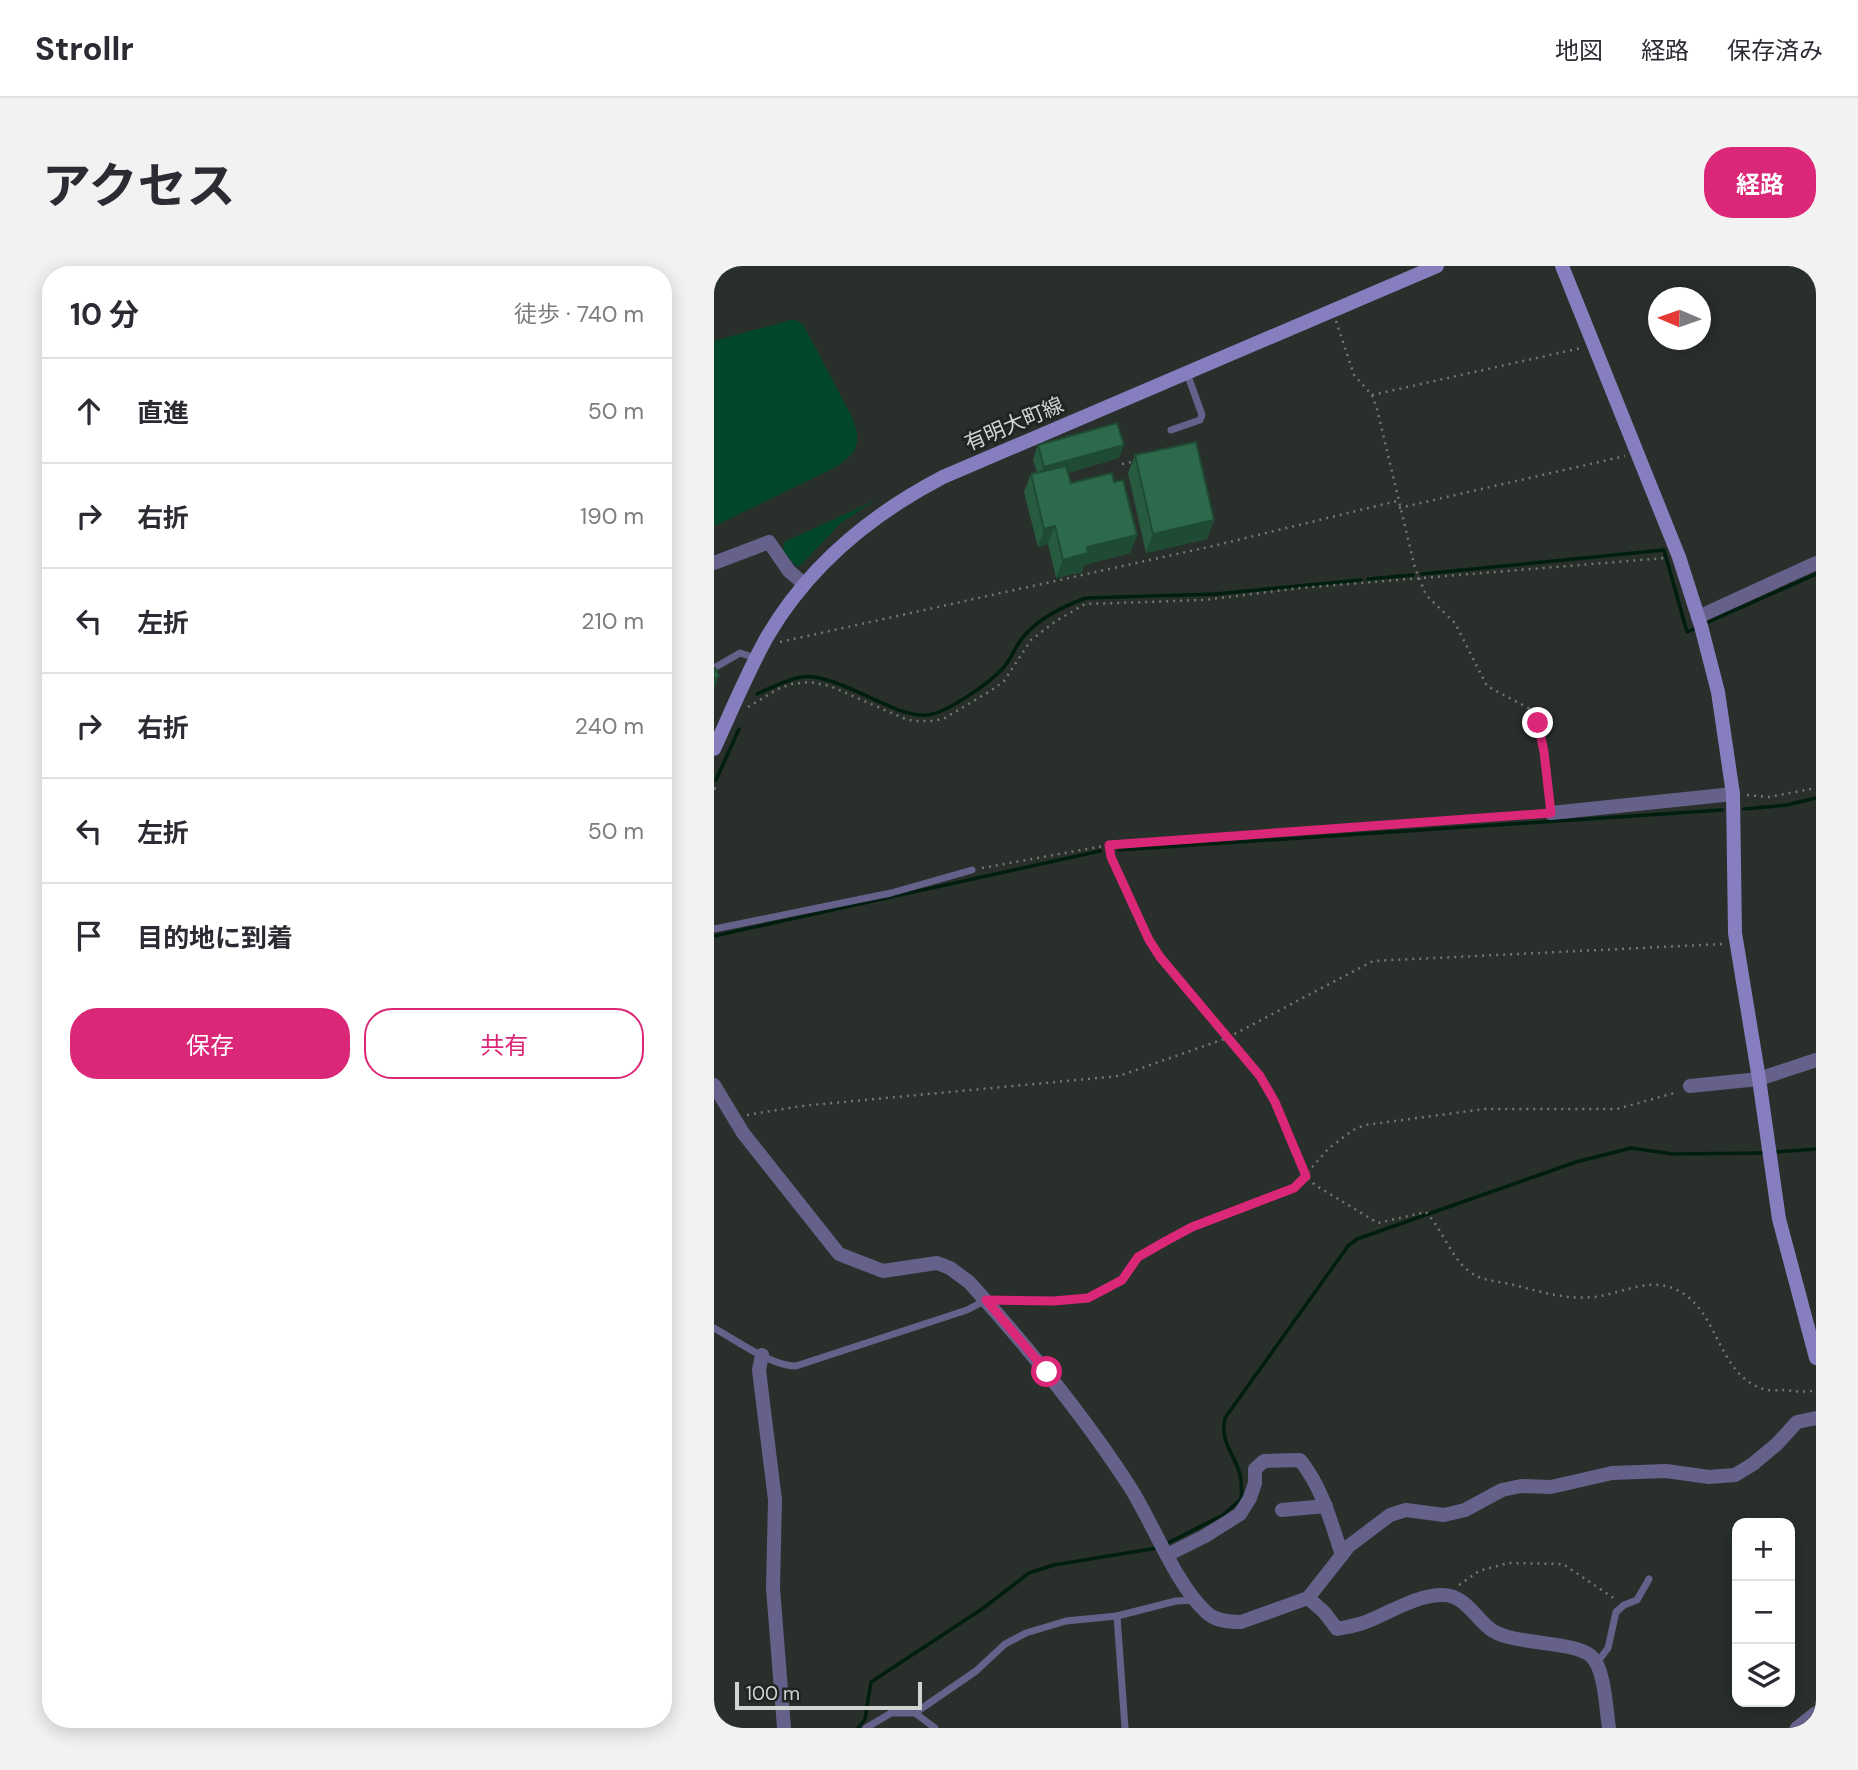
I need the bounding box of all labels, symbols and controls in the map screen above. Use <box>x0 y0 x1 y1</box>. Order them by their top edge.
text: Strollr <box>35 27 134 70</box>
text: 地図 <box>1555 35 1603 66</box>
text: 経路 <box>1641 35 1689 66</box>
text: 保存済み <box>1727 35 1823 66</box>
button: 経路 <box>1704 147 1816 218</box>
text: アクセス <box>42 154 236 218</box>
north arrow <box>1648 287 1711 350</box>
text: 10 分 <box>70 295 139 334</box>
text: 徒歩 · 740 m <box>514 299 644 329</box>
street label: 有明大町線 <box>960 391 1068 457</box>
icon: ahead <box>70 392 108 430</box>
text: 直進 <box>137 396 189 430</box>
text: 50 m <box>588 396 644 426</box>
icon: right <box>70 497 108 535</box>
text: 右折 <box>137 501 189 535</box>
text: 190 m <box>580 501 644 531</box>
icon: left <box>70 602 108 640</box>
text: 左折 <box>137 606 189 640</box>
text: 210 m <box>581 606 644 636</box>
icon: right <box>70 707 108 745</box>
route end <box>1522 707 1553 738</box>
text: 右折 <box>137 711 189 745</box>
text: 240 m <box>575 711 644 741</box>
icon: left <box>70 812 108 850</box>
text: 左折 <box>137 816 189 850</box>
text: 50 m <box>588 816 644 846</box>
icon: arrive <box>70 917 108 955</box>
text: 目的地に到着 <box>137 921 293 955</box>
button: 保存 <box>70 1008 350 1079</box>
button: 共有 <box>364 1008 644 1079</box>
route start <box>1031 1356 1062 1387</box>
map controls <box>1732 1518 1795 1707</box>
button: + <box>1732 1518 1795 1581</box>
button: − <box>1732 1581 1795 1644</box>
button: layers <box>1732 1644 1795 1707</box>
scale bar <box>735 1679 922 1711</box>
text: 100 m <box>746 1681 800 1706</box>

